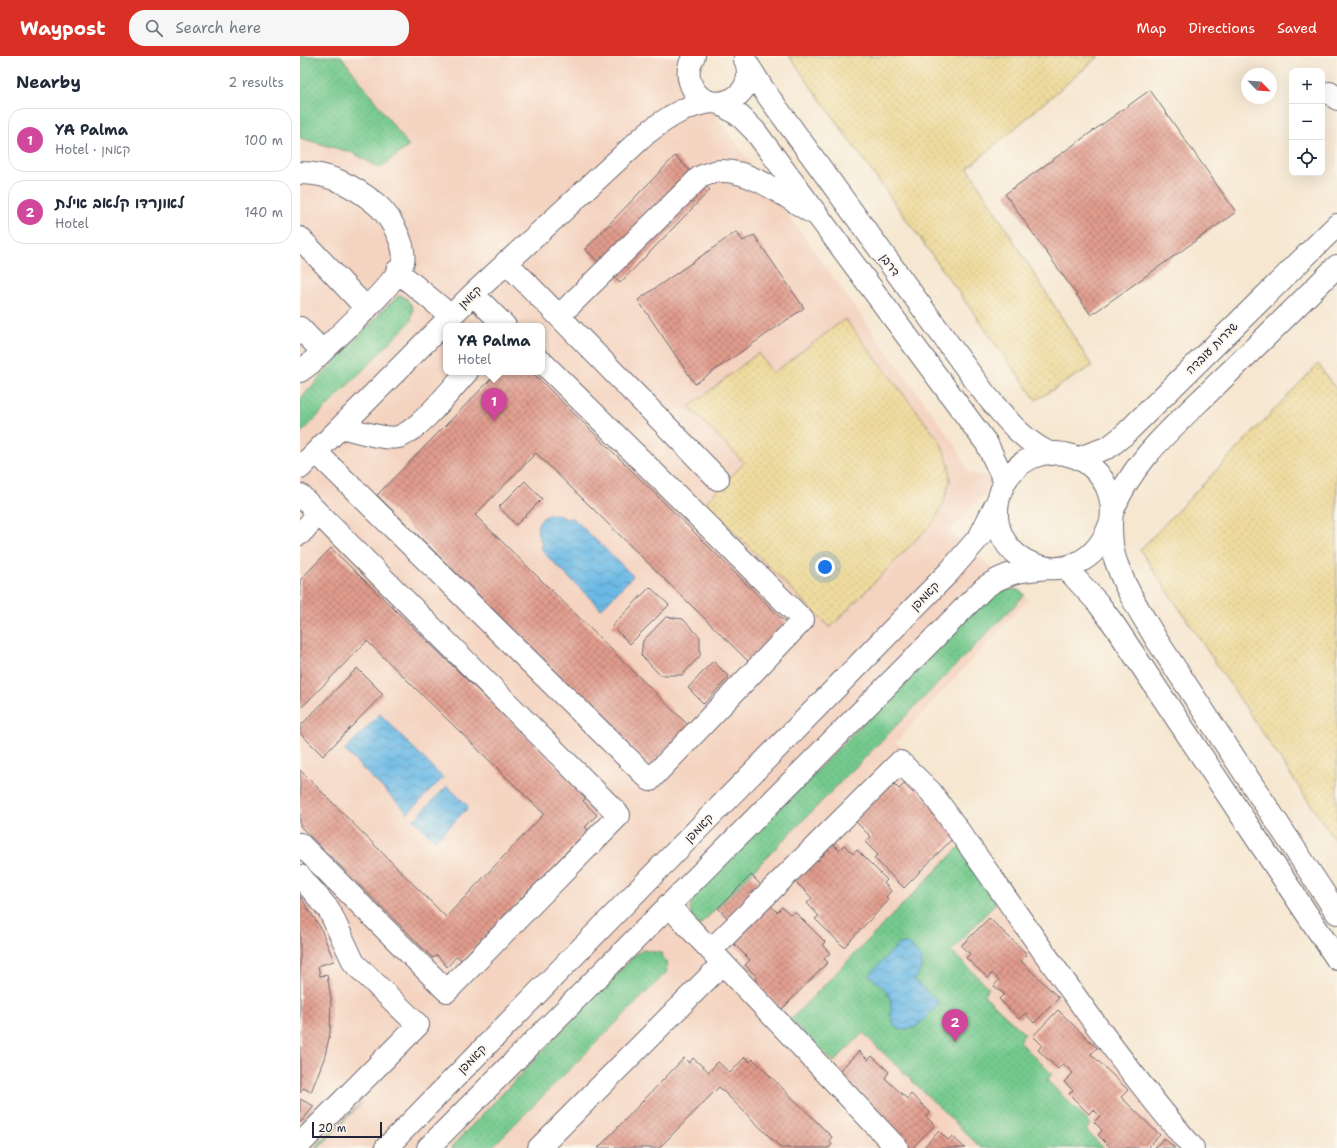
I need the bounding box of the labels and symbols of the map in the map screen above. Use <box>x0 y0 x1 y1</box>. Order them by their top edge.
north arrow <box>1241 68 1277 104</box>
street label: דרבן <box>876 251 904 280</box>
street label: קאמן <box>455 282 485 312</box>
street label: שדרות עובדה <box>1182 318 1242 378</box>
pin: 1 <box>481 388 507 421</box>
your location <box>815 557 835 577</box>
street label: קאמפן <box>907 578 943 614</box>
street label: קאמפן <box>681 810 717 846</box>
pin: 2 <box>942 1009 968 1042</box>
street label: קאמפן <box>454 1041 490 1077</box>
scale bar <box>312 1120 382 1139</box>

